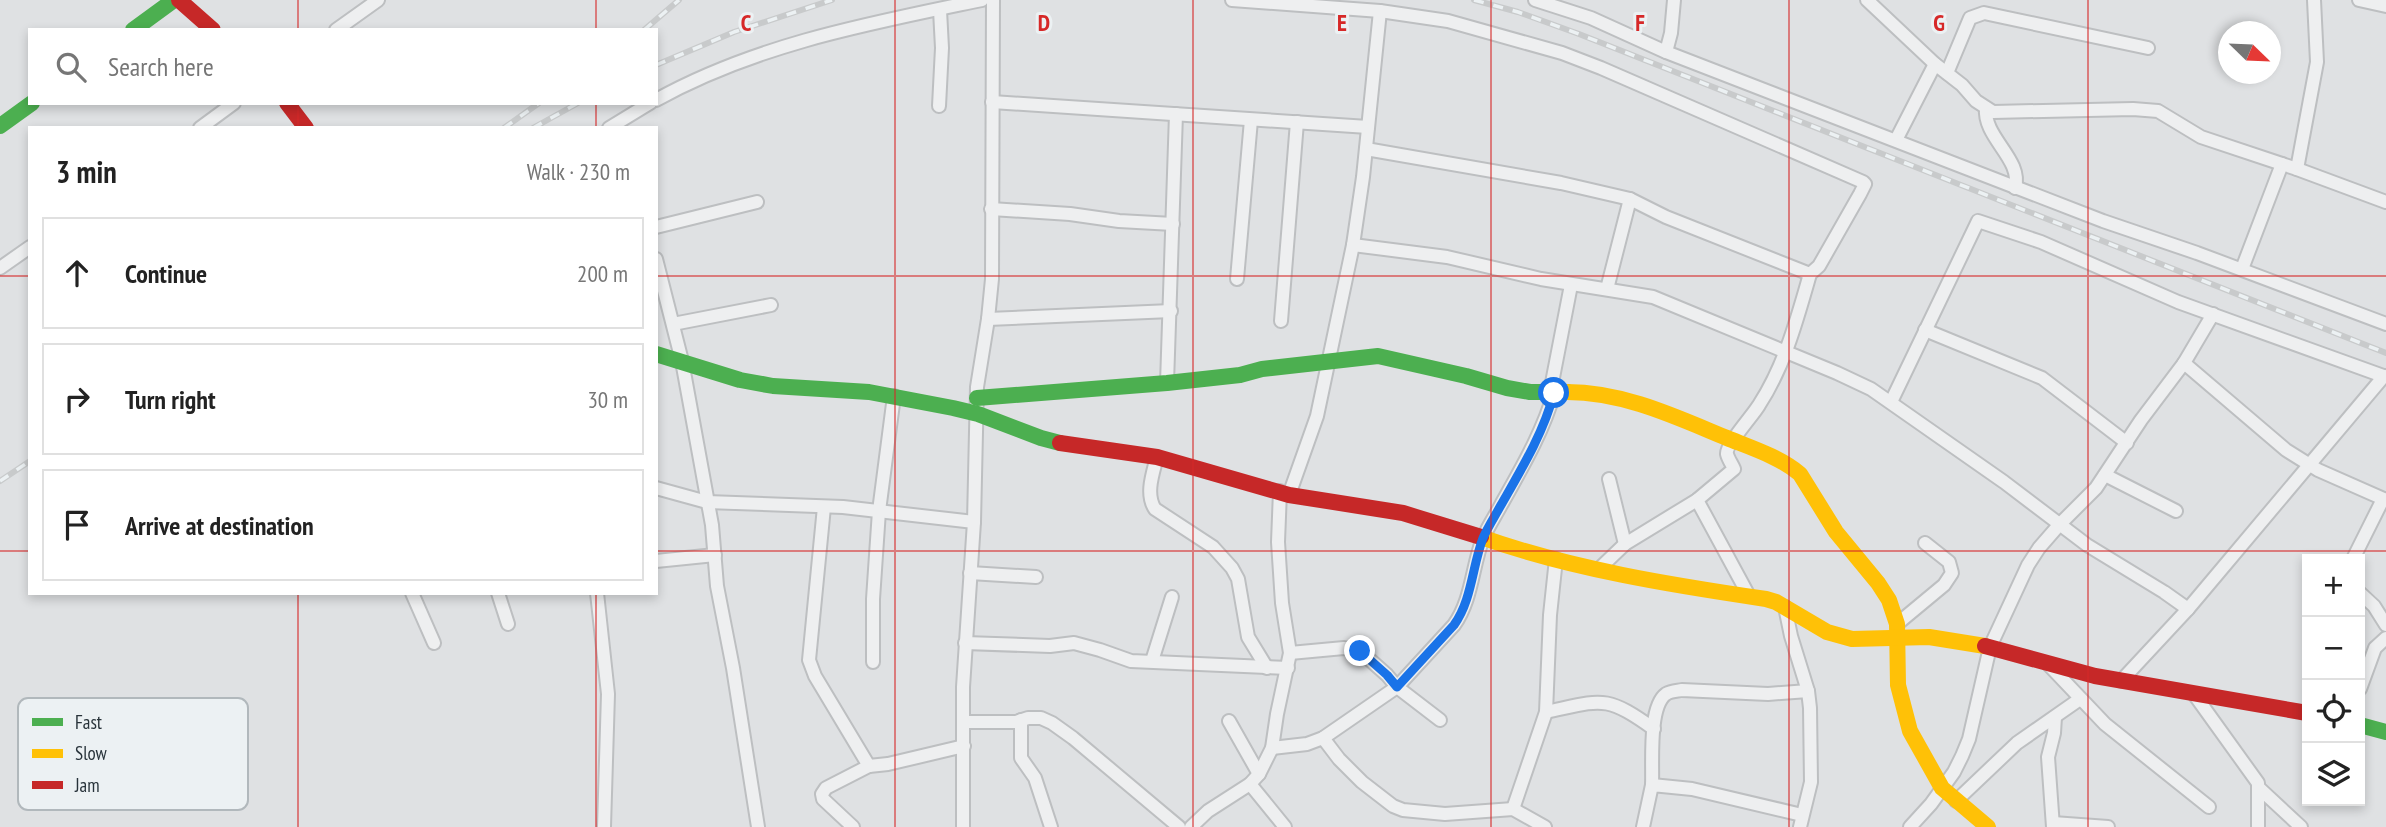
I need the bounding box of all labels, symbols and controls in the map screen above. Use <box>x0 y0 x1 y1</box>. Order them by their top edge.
text: C <box>741 8 752 37</box>
text: D <box>1038 8 1050 37</box>
text: E <box>1337 8 1347 37</box>
text: F <box>1635 8 1645 37</box>
text: G <box>1933 8 1945 37</box>
north arrow <box>2218 21 2281 84</box>
search box <box>28 28 658 105</box>
icon: search <box>52 48 90 86</box>
text: Search here <box>108 50 214 83</box>
text: 3 min <box>56 152 117 191</box>
text: Walk · 230 m <box>527 157 630 186</box>
icon: ahead <box>58 254 96 292</box>
text: Continue <box>125 257 207 290</box>
text: 200 m <box>577 259 628 288</box>
route start <box>1538 377 1569 408</box>
icon: right <box>58 380 96 418</box>
text: Turn right <box>125 383 216 416</box>
text: 30 m <box>587 385 628 414</box>
icon: arrive <box>58 506 96 544</box>
text: Arrive at destination <box>125 509 314 542</box>
map controls <box>2302 554 2365 806</box>
button: + <box>2302 554 2365 617</box>
button: − <box>2302 617 2365 680</box>
route end <box>1344 635 1375 666</box>
button: locate <box>2302 680 2365 743</box>
legend <box>18 698 248 810</box>
text: Fast <box>75 710 103 734</box>
text: Slow <box>75 741 108 765</box>
button: layers <box>2302 743 2365 806</box>
text: Jam <box>74 773 100 797</box>

